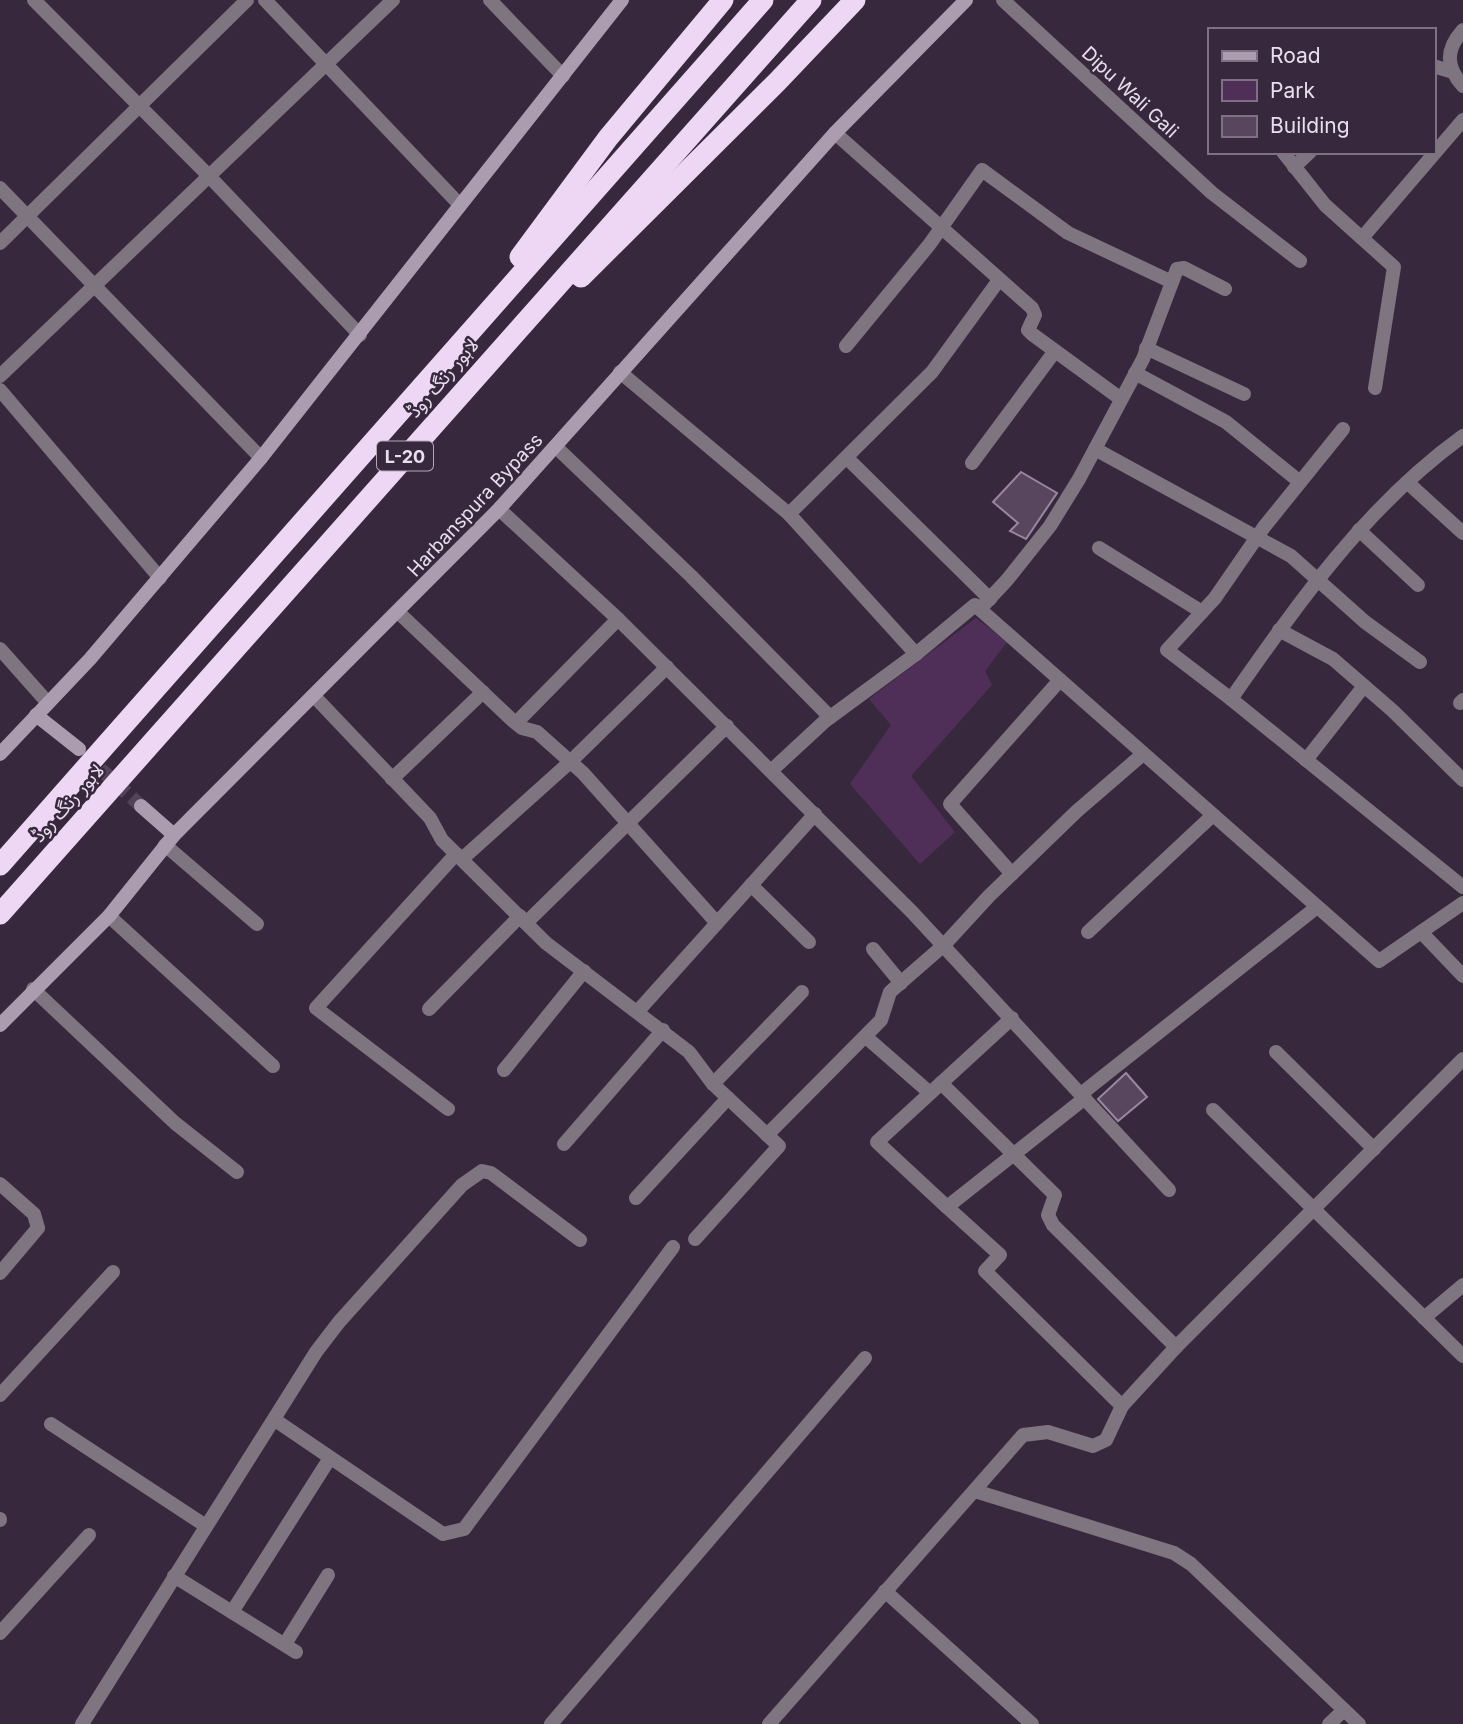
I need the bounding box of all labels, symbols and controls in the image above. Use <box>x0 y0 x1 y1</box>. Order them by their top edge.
legend <box>1208 28 1435 154</box>
street label: Dipu Wali Gali <box>1077 41 1183 143</box>
text: Road <box>1270 43 1321 68</box>
text: Park <box>1270 78 1315 103</box>
text: Building <box>1270 113 1350 138</box>
street label: لاہور رنگ روڈ <box>402 334 484 422</box>
street label: Harbanspura Bypass <box>403 429 547 581</box>
road number: L-20 <box>377 442 433 470</box>
street label: لاہور رنگ روڈ <box>27 759 109 847</box>

